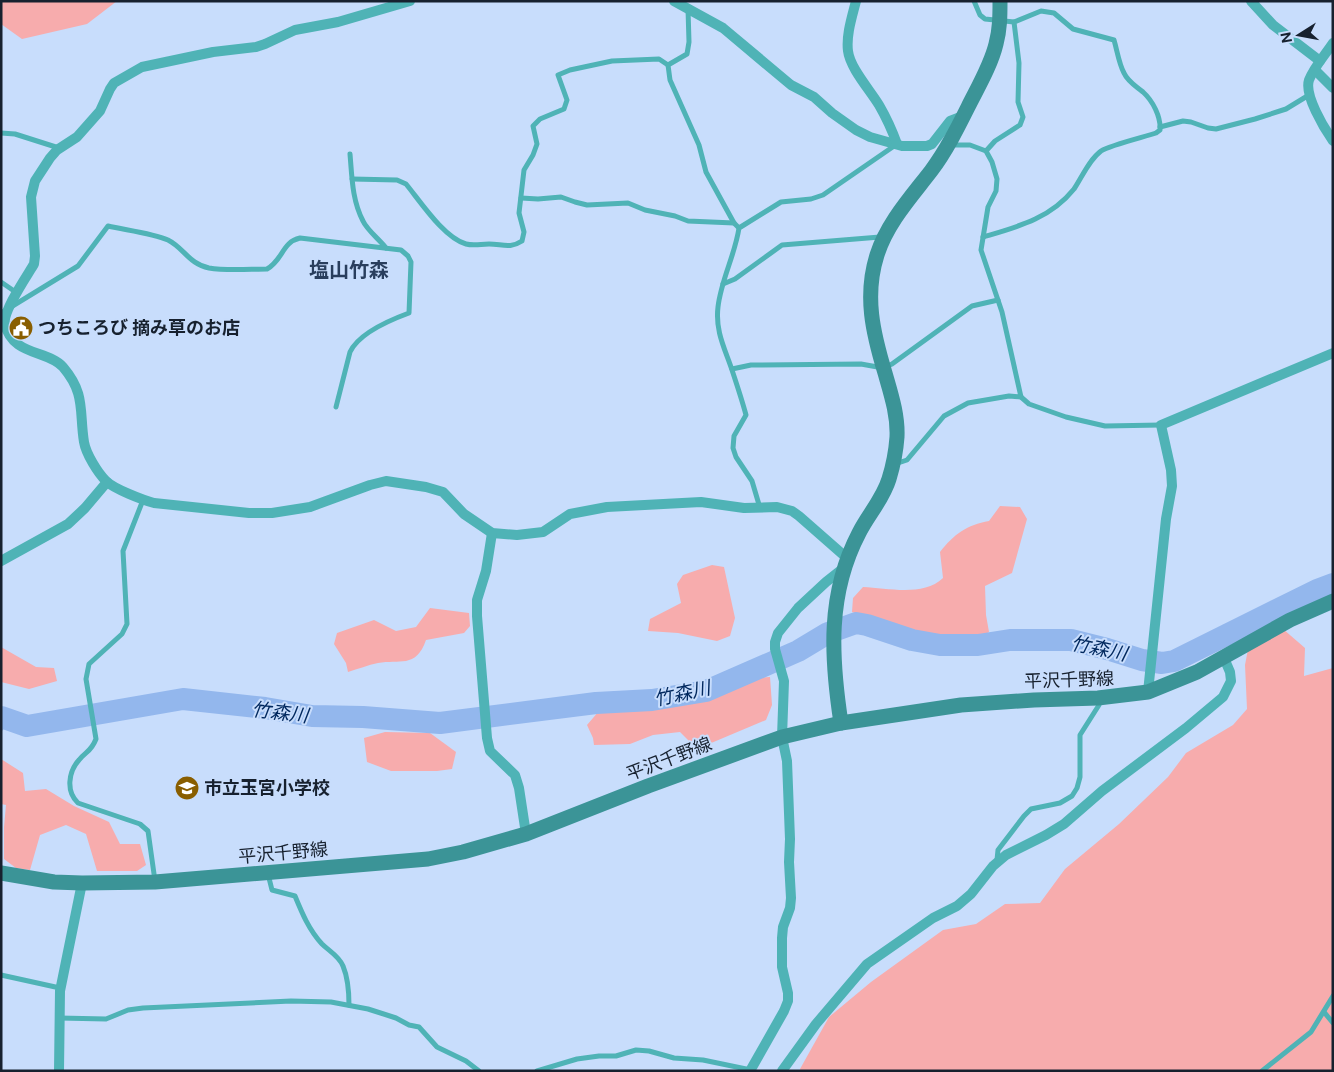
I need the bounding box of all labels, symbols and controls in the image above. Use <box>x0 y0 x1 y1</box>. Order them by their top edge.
north arrow <box>1274 10 1324 60</box>
text: N <box>1277 31 1295 44</box>
district label: 塩山竹森 <box>309 258 389 282</box>
public building icon: つちころび 摘み草のお店 <box>8 315 34 341</box>
place label: つちころび 摘み草のお店 <box>38 317 240 338</box>
water label: 竹森川 <box>1069 631 1131 665</box>
street label: 平沢千野線 <box>1024 667 1114 692</box>
water label: 竹森川 <box>652 676 714 710</box>
water label: 竹森川 <box>250 698 312 727</box>
street label: 平沢千野線 <box>623 733 715 784</box>
school or university icon: 市立玉宮小学校 <box>174 775 200 801</box>
place label: 市立玉宮小学校 <box>204 777 330 798</box>
street label: 平沢千野線 <box>237 838 329 867</box>

